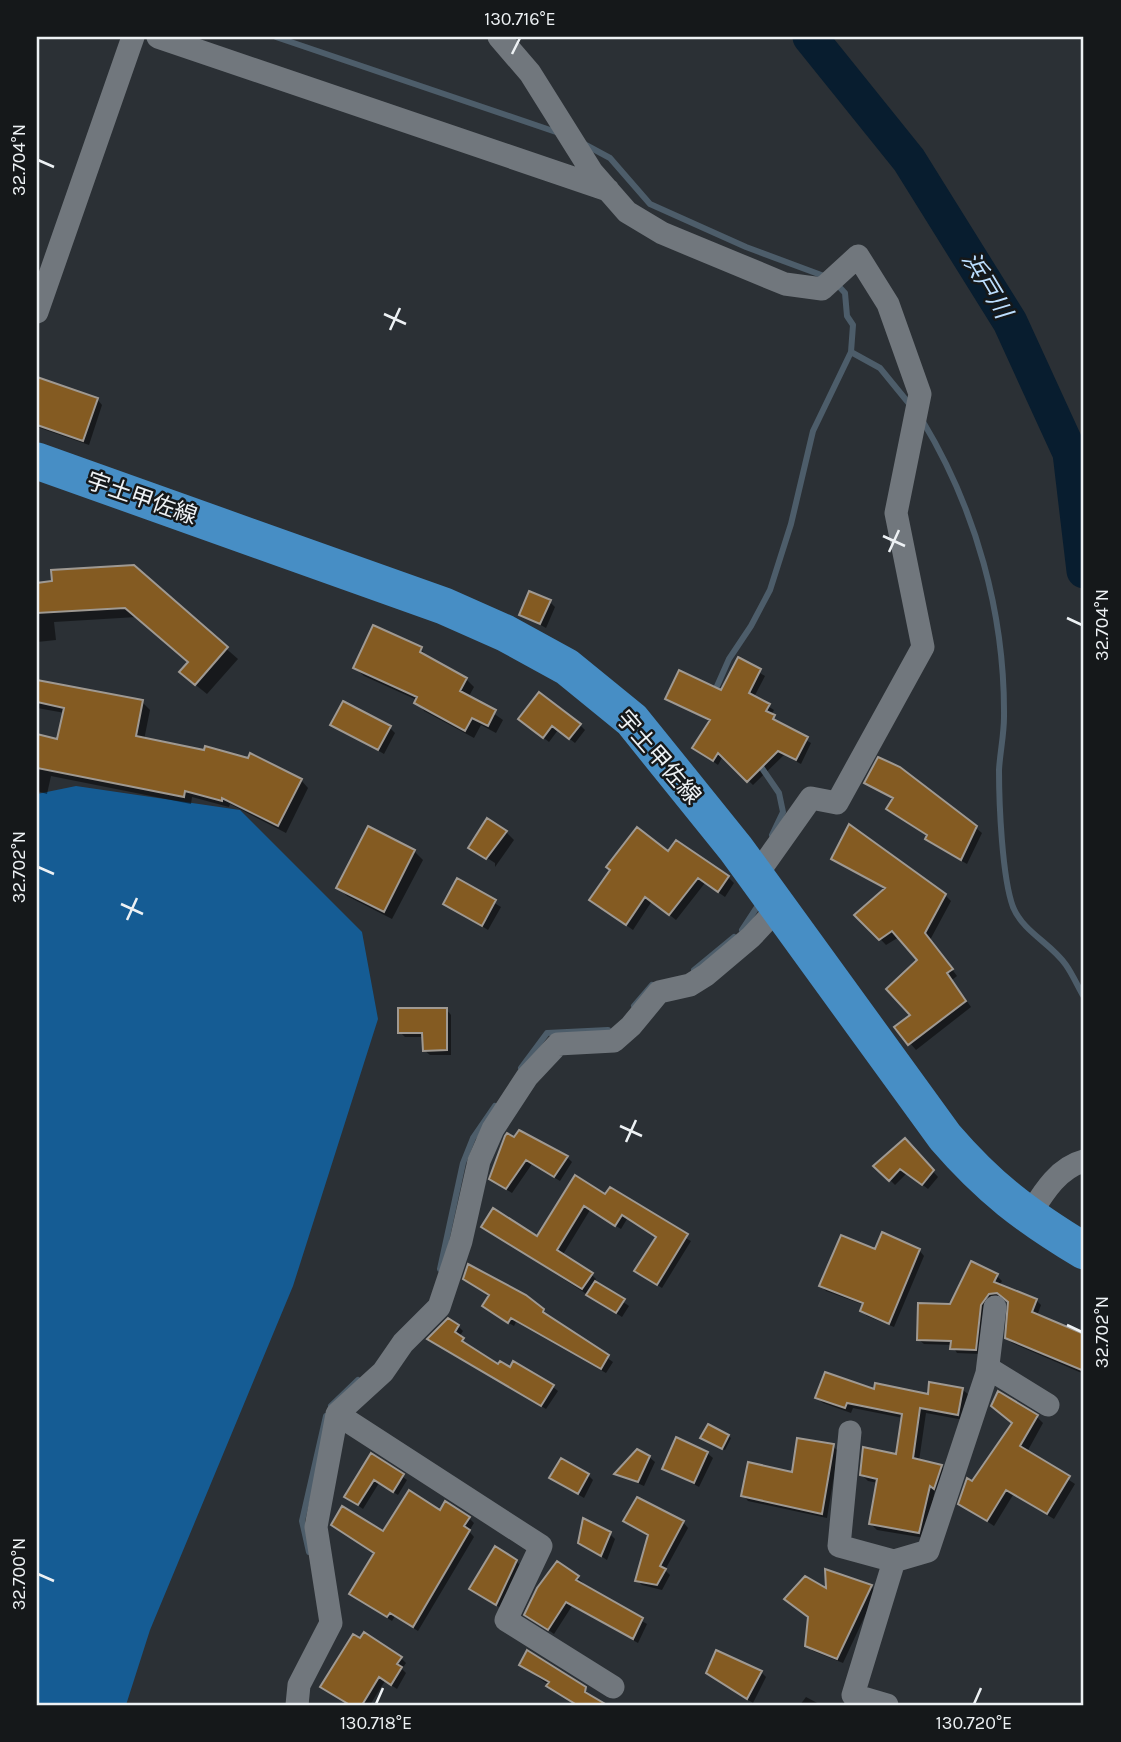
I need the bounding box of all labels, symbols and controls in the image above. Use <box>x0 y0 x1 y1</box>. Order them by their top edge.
text: 130.716°E <box>484 8 556 30</box>
text: 32.704°N <box>8 124 30 196</box>
water label: 浜戸川 <box>956 247 1019 326</box>
street label: 宇土甲佐線 <box>83 467 201 530</box>
text: 32.704°N <box>1091 589 1113 661</box>
street label: 宇土甲佐線 <box>611 705 707 810</box>
text: 32.702°N <box>8 831 30 903</box>
text: 32.702°N <box>1091 1296 1113 1368</box>
text: 32.700°N <box>8 1538 30 1610</box>
text: 130.718°E <box>340 1712 412 1734</box>
text: 130.720°E <box>936 1712 1012 1734</box>

